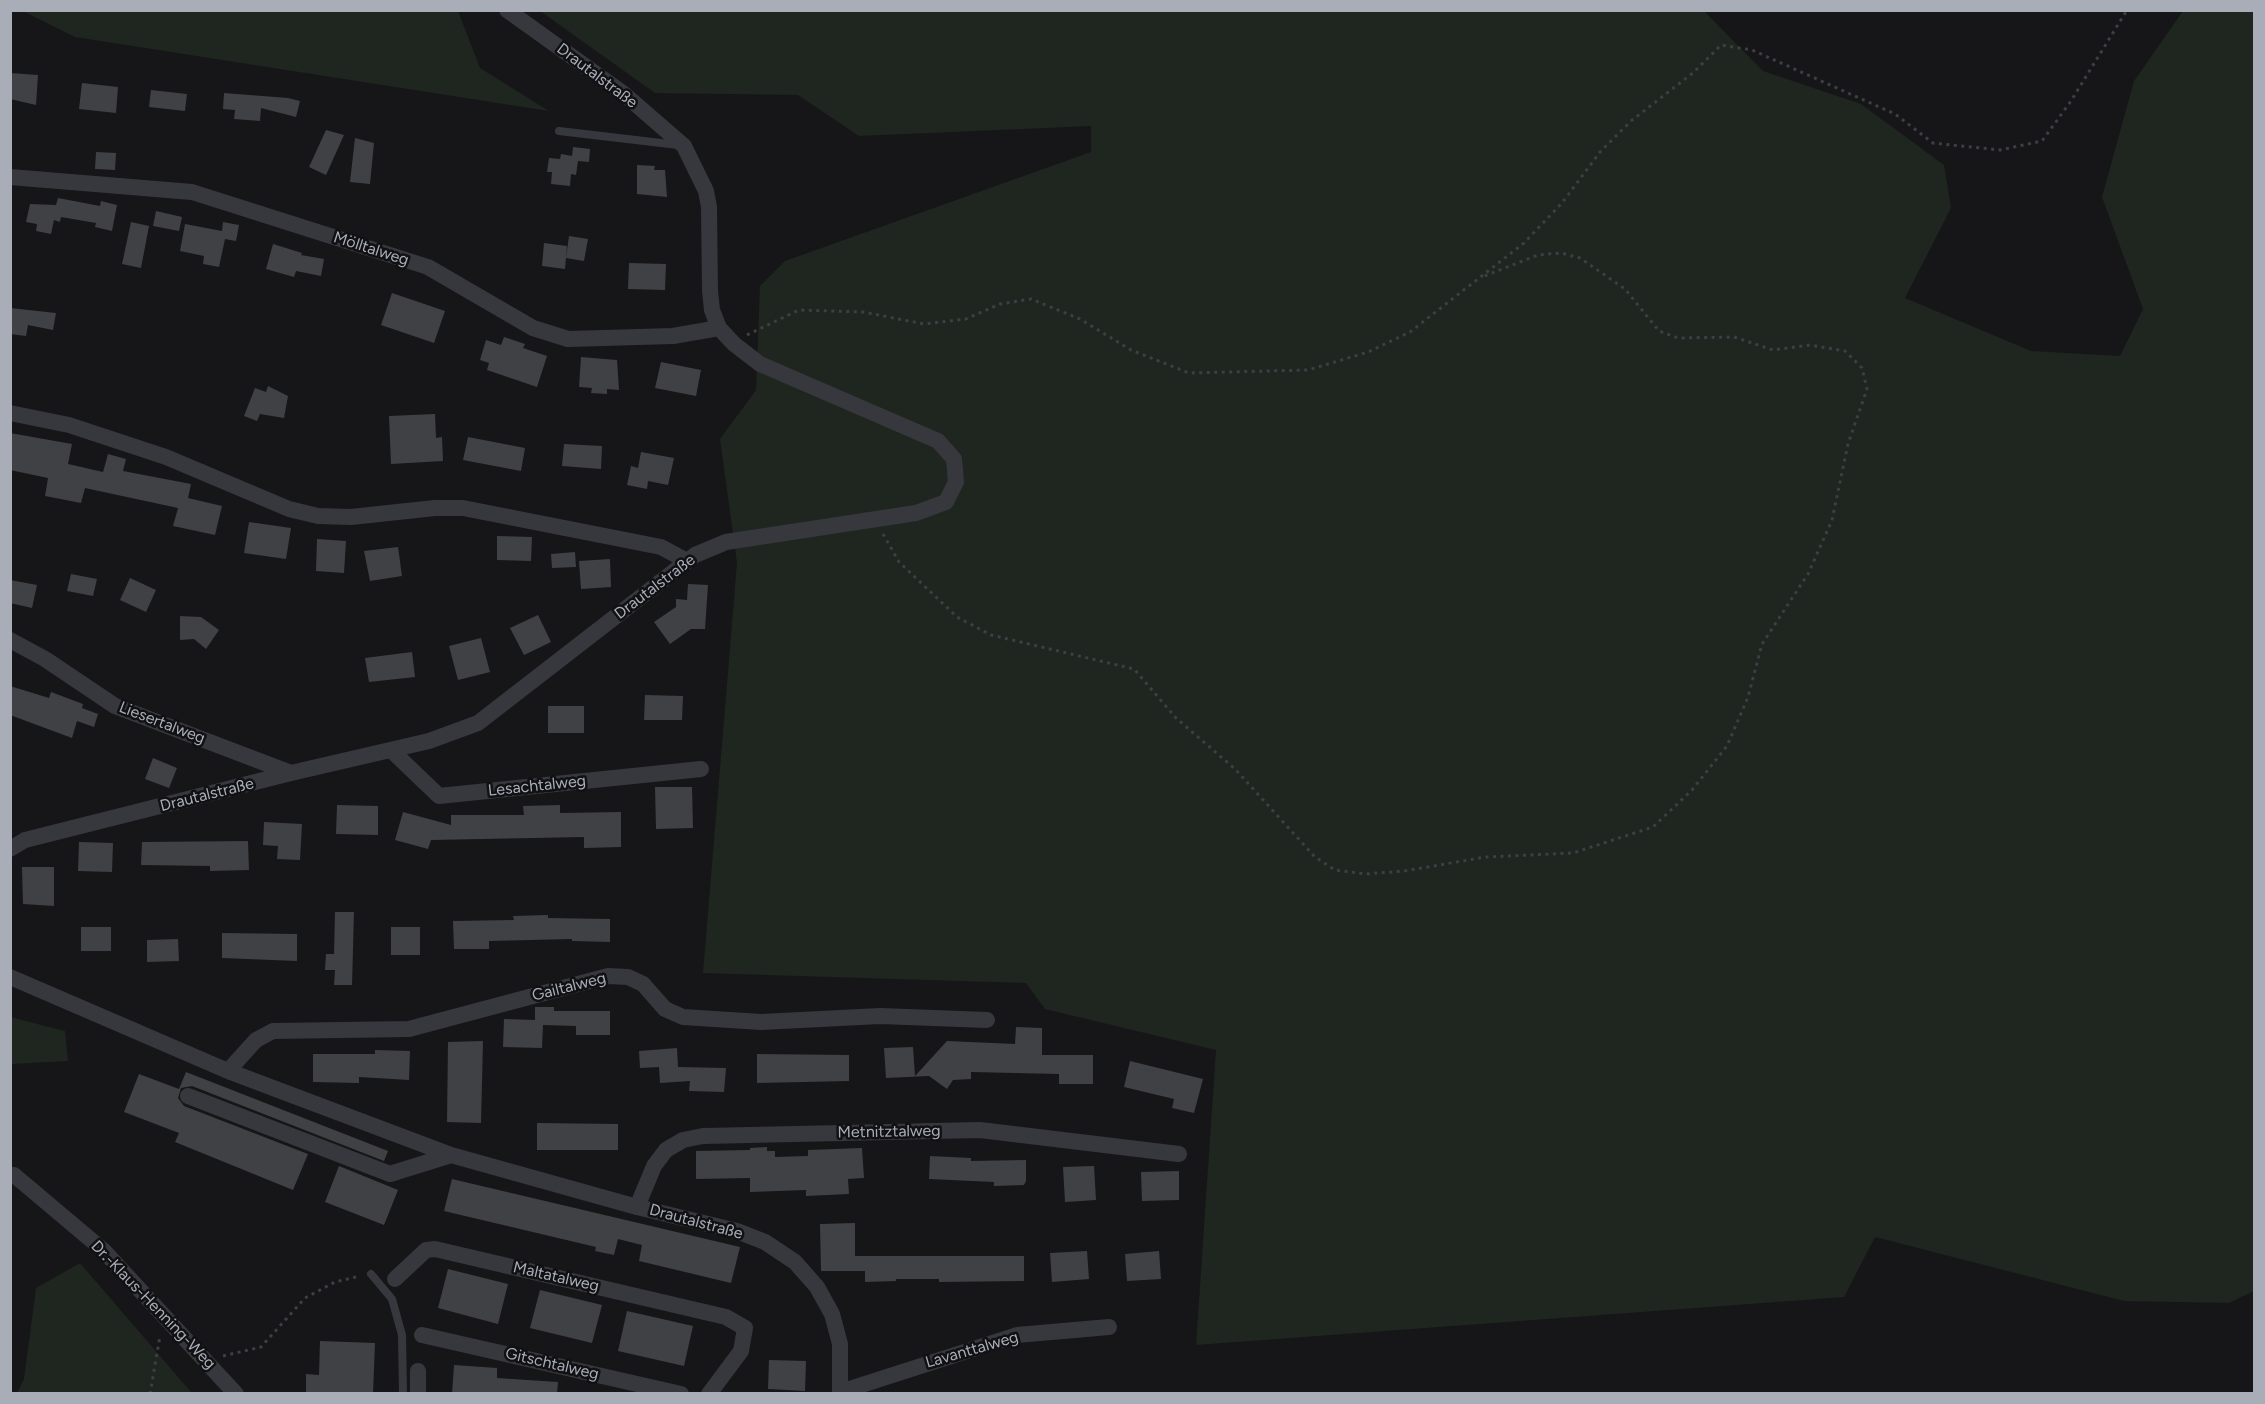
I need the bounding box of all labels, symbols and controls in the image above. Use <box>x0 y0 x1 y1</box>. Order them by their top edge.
street label: Drautalstraße <box>553 39 641 113</box>
street label: Mölltalweg <box>331 228 411 270</box>
street label: Drautalstraße <box>611 550 699 624</box>
street label: Liesertalweg <box>116 698 208 748</box>
street label: Lesachtalweg <box>487 771 587 801</box>
street label: Drautalstraße <box>158 774 256 816</box>
street label: Gailtalweg <box>530 969 608 1005</box>
street label: Metnitztalweg <box>837 1122 941 1142</box>
street label: Drautalstraße <box>647 1200 745 1244</box>
street label: Dr.-Klaus-Henning-Weg <box>87 1237 219 1373</box>
street label: Maltatalweg <box>511 1258 601 1296</box>
street label: Lavanttalweg <box>923 1328 1021 1372</box>
street label: Gitschtalweg <box>503 1344 601 1384</box>

